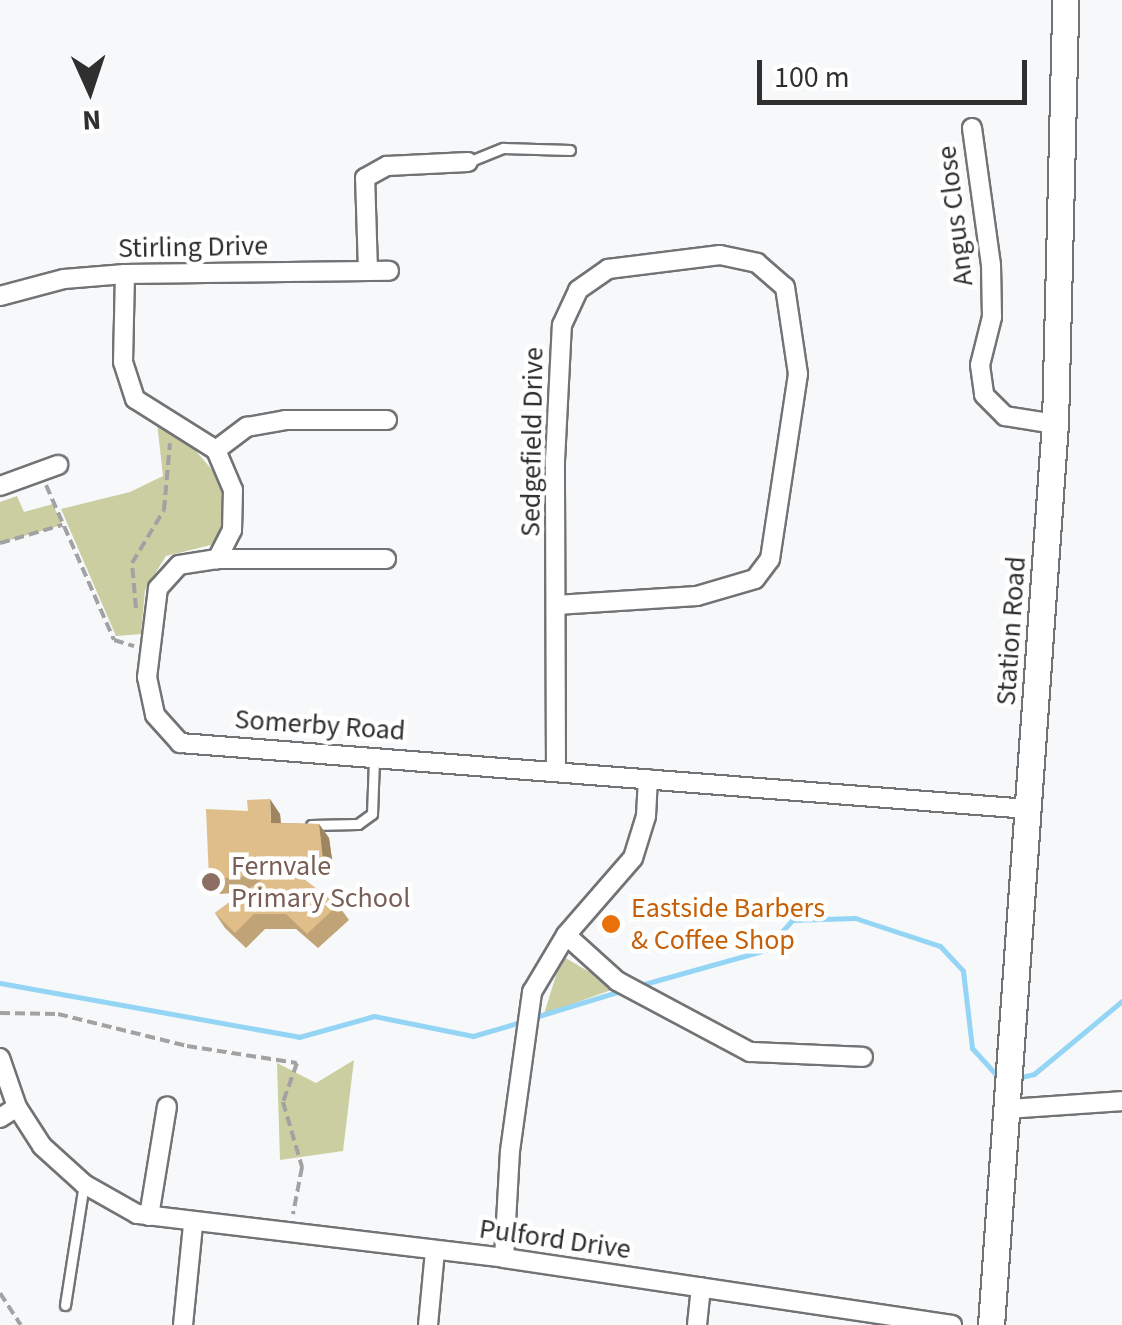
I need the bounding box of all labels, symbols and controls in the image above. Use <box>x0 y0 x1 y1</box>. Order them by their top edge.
north arrow <box>40 40 140 140</box>
scale bar <box>762 40 1032 102</box>
text: 100 m <box>774 56 850 99</box>
text: N <box>81 99 102 140</box>
street label: Angus Close <box>930 144 980 288</box>
street label: Stirling Drive <box>118 229 268 265</box>
street label: Sedgefield Drive <box>514 347 550 537</box>
street label: Station Road <box>989 555 1033 707</box>
street label: Somerby Road <box>233 702 407 748</box>
place label: Fernvale Primary School <box>231 849 410 915</box>
marker: Fernvale Primary School <box>200 871 222 893</box>
place label: Eastside Barbers & Coffee Shop <box>631 891 825 957</box>
marker: Eastside Barbers & Coffee Shop <box>600 913 622 935</box>
street label: Pulford Drive <box>477 1212 633 1266</box>

